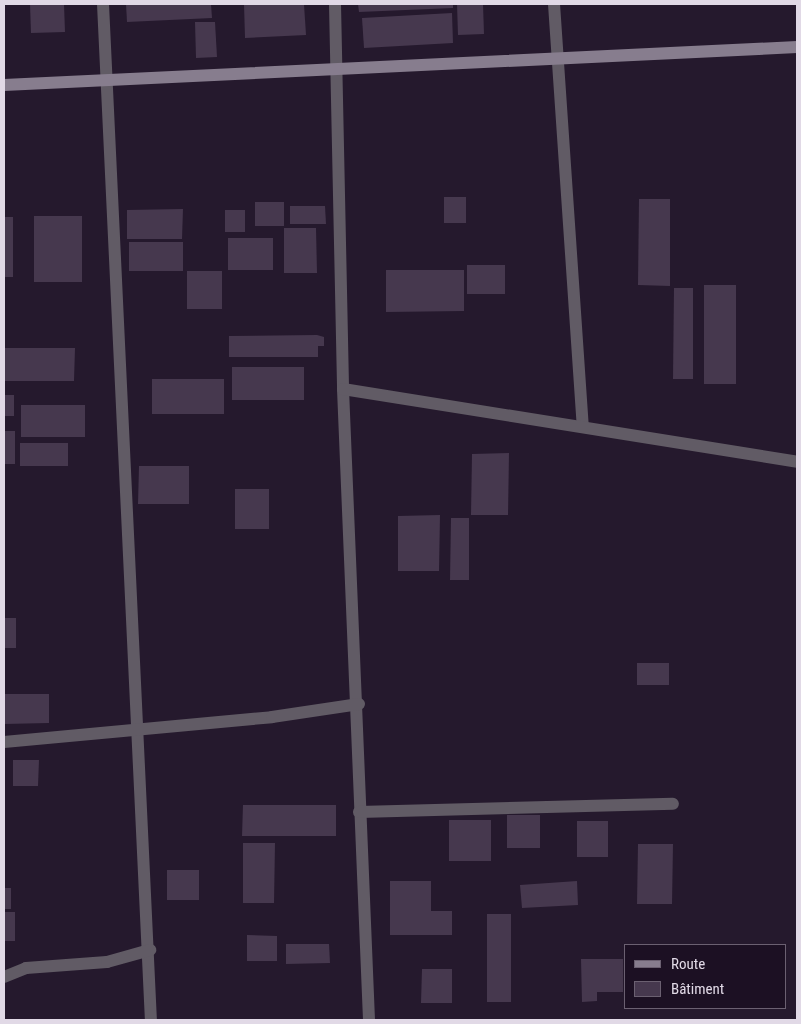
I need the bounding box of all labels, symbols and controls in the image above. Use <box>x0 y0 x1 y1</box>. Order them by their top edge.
legend <box>624 944 786 1009</box>
text: Route <box>671 955 705 973</box>
text: Bâtiment <box>671 980 724 998</box>

